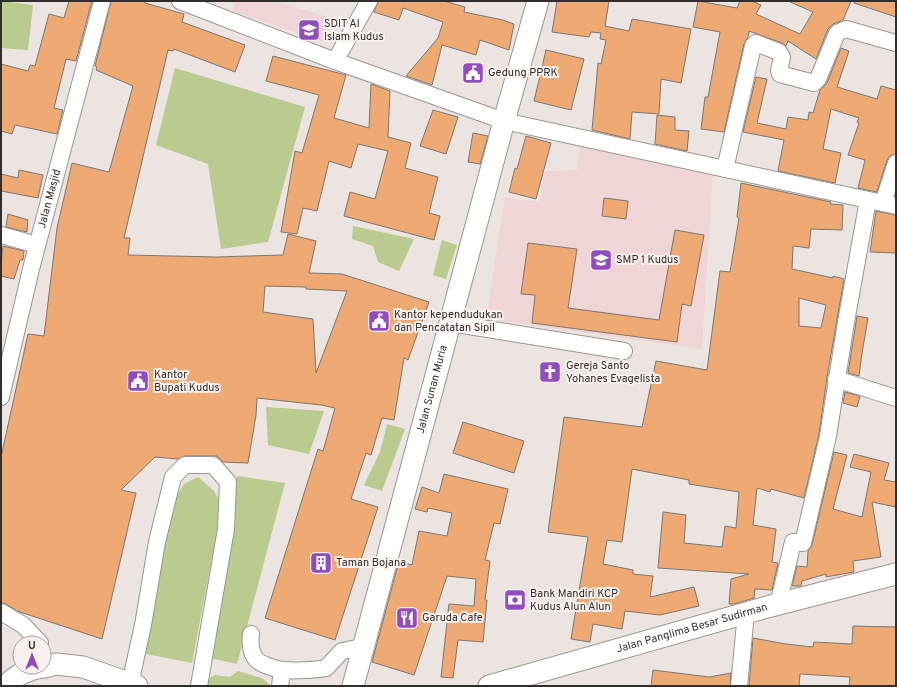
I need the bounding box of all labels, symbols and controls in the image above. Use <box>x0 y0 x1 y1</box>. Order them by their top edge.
school or university icon: SDIT Al Islam Kudus <box>296 17 322 43</box>
place label: SDIT Al Islam Kudus <box>324 17 384 44</box>
public building icon: Gedung PPRK <box>460 60 486 86</box>
place label: Gedung PPRK <box>488 66 558 80</box>
street label: Jalan Masjid <box>35 168 64 230</box>
school or university icon: SMP 1 Kudus <box>588 247 614 273</box>
place label: SMP 1 Kudus <box>616 253 678 267</box>
public building icon: Kantor kependudukan dan Pencatatan Sipil <box>366 308 392 334</box>
place label: Kantor kependudukan dan Pencatatan Sipil <box>394 308 503 335</box>
street label: Jalan Sunan Muria <box>414 343 451 435</box>
church icon: Gereja Santo Yohanes Evagelista <box>537 359 563 385</box>
place label: Gereja Santo Yohanes Evagelista <box>566 359 660 386</box>
public building icon: Kantor Bupati Kudus <box>125 368 151 394</box>
place label: Kantor Bupati Kudus <box>154 368 220 395</box>
building icon: Taman Bojana <box>308 550 334 576</box>
place label: Taman Bojana <box>336 556 406 570</box>
bank icon: Bank Mandiri KCP Kudus Alun Alun <box>502 587 528 613</box>
place label: Bank Mandiri KCP Kudus Alun Alun <box>530 587 618 614</box>
street label: Jalan Panglima Besar Sudirman <box>615 600 769 656</box>
restaurant icon: Garuda Cafe <box>394 605 420 631</box>
place label: Garuda Cafe <box>422 611 483 625</box>
north arrow <box>12 635 52 675</box>
text: U <box>28 639 36 653</box>

